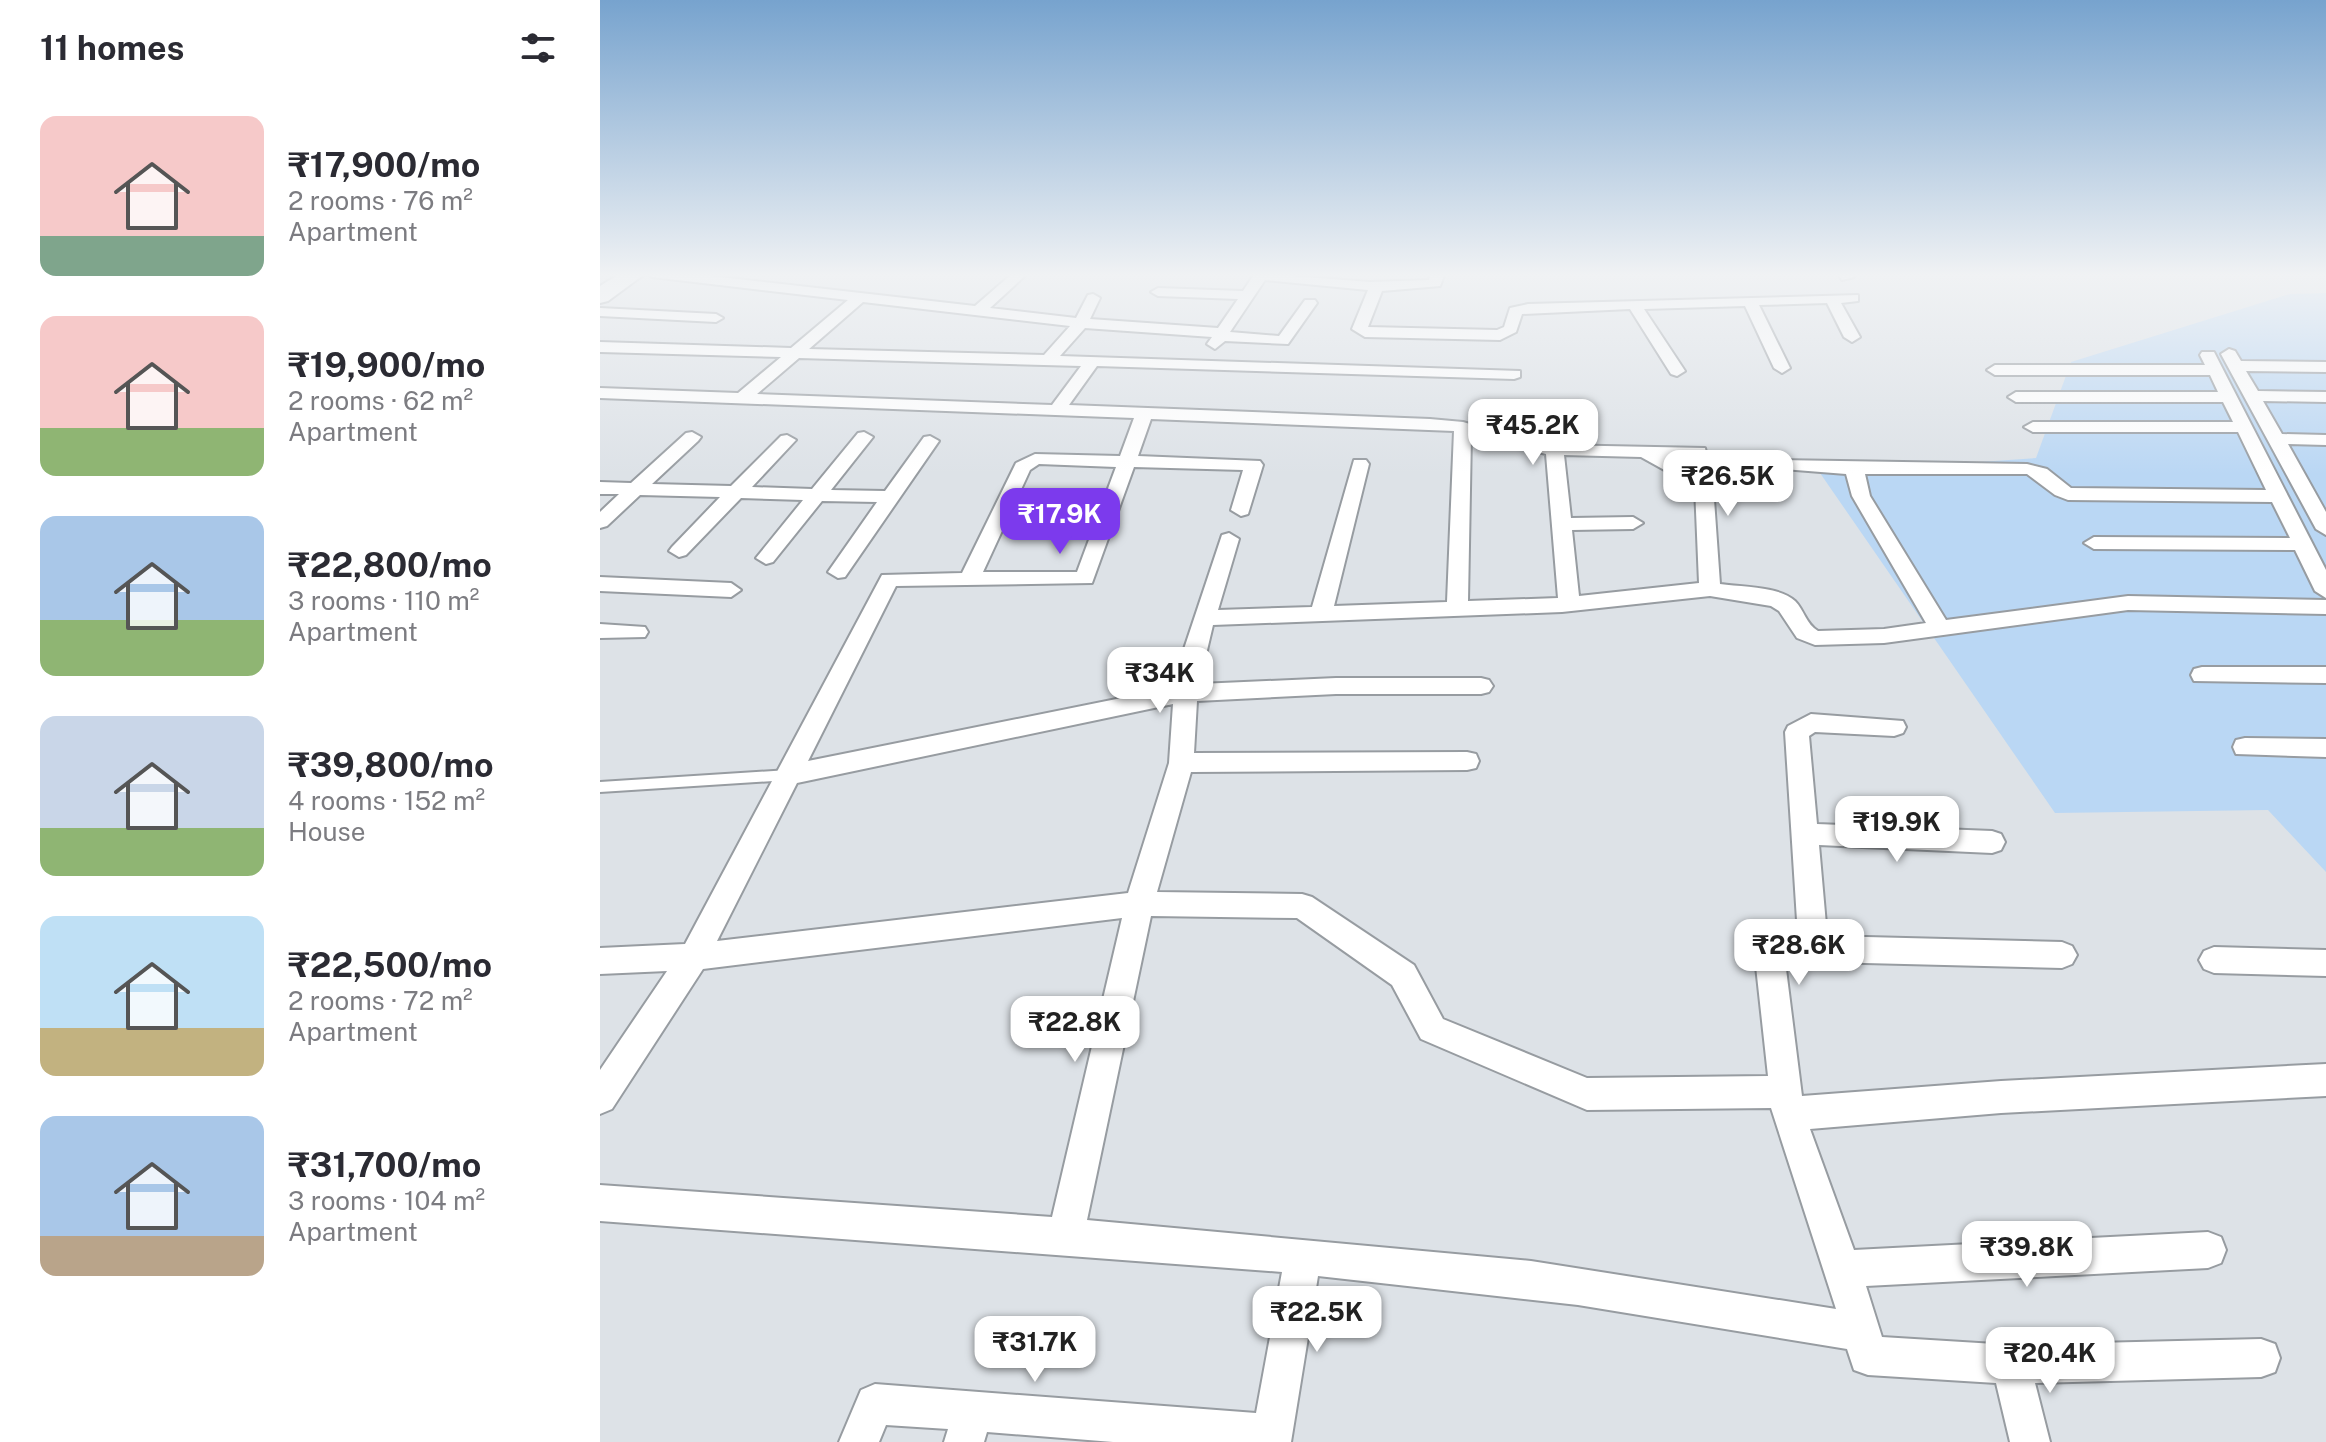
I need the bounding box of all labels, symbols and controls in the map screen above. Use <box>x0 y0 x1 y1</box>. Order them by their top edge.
icon: filters <box>516 26 560 70</box>
text: 11 homes <box>40 28 184 68</box>
text: ₹17,900/mo <box>288 145 480 185</box>
icon: home <box>104 148 200 244</box>
text: 2 rooms · 76 m² <box>288 185 473 216</box>
text: Apartment <box>288 216 418 247</box>
text: ₹19,900/mo <box>288 345 485 385</box>
icon: home <box>104 348 200 444</box>
text: 2 rooms · 62 m² <box>288 385 473 416</box>
pin: ₹45.2K <box>1468 399 1598 467</box>
text: ₹45.2K <box>1486 409 1580 440</box>
text: Apartment <box>288 416 418 447</box>
pin: ₹26.5K <box>1663 450 1793 518</box>
text: ₹26.5K <box>1681 460 1775 491</box>
pin: ₹17.9K <box>995 488 1125 556</box>
text: ₹17.9K <box>1018 498 1102 529</box>
text: ₹22,800/mo <box>288 545 492 585</box>
icon: home <box>104 548 200 644</box>
text: 3 rooms · 110 m² <box>288 585 479 616</box>
text: Apartment <box>288 616 418 647</box>
pin: ₹34K <box>1113 647 1207 715</box>
text: ₹34K <box>1125 657 1195 688</box>
text: ₹39,800/mo <box>288 745 494 785</box>
icon: home <box>104 748 200 844</box>
text: 4 rooms · 152 m² <box>288 785 485 816</box>
pin: ₹19.9K <box>1832 796 1962 864</box>
text: ₹19.9K <box>1853 806 1941 837</box>
text: House <box>288 816 365 847</box>
pin: ₹28.6K <box>1734 919 1864 987</box>
text: ₹28.6K <box>1752 929 1846 960</box>
text: ₹22,500/mo <box>288 945 492 985</box>
icon: home <box>104 948 200 1044</box>
text: 2 rooms · 72 m² <box>288 985 473 1016</box>
pin: ₹22.8K <box>1010 996 1140 1064</box>
text: ₹22.8K <box>1029 1006 1121 1037</box>
text: Apartment <box>288 1016 418 1047</box>
text: ₹31,700/mo <box>288 1145 481 1185</box>
icon: home <box>104 1148 200 1244</box>
text: 3 rooms · 104 m² <box>288 1185 485 1216</box>
text: Apartment <box>288 1216 418 1247</box>
pin: ₹39.8K <box>1962 1221 2092 1289</box>
text: ₹39.8K <box>1980 1231 2074 1262</box>
pin: ₹22.5K <box>1252 1286 1382 1354</box>
text: ₹22.5K <box>1271 1296 1363 1327</box>
pin: ₹31.7K <box>970 1316 1100 1384</box>
text: ₹31.7K <box>993 1326 1077 1357</box>
pin: ₹20.4K <box>1985 1327 2115 1395</box>
text: ₹20.4K <box>2004 1337 2096 1368</box>

